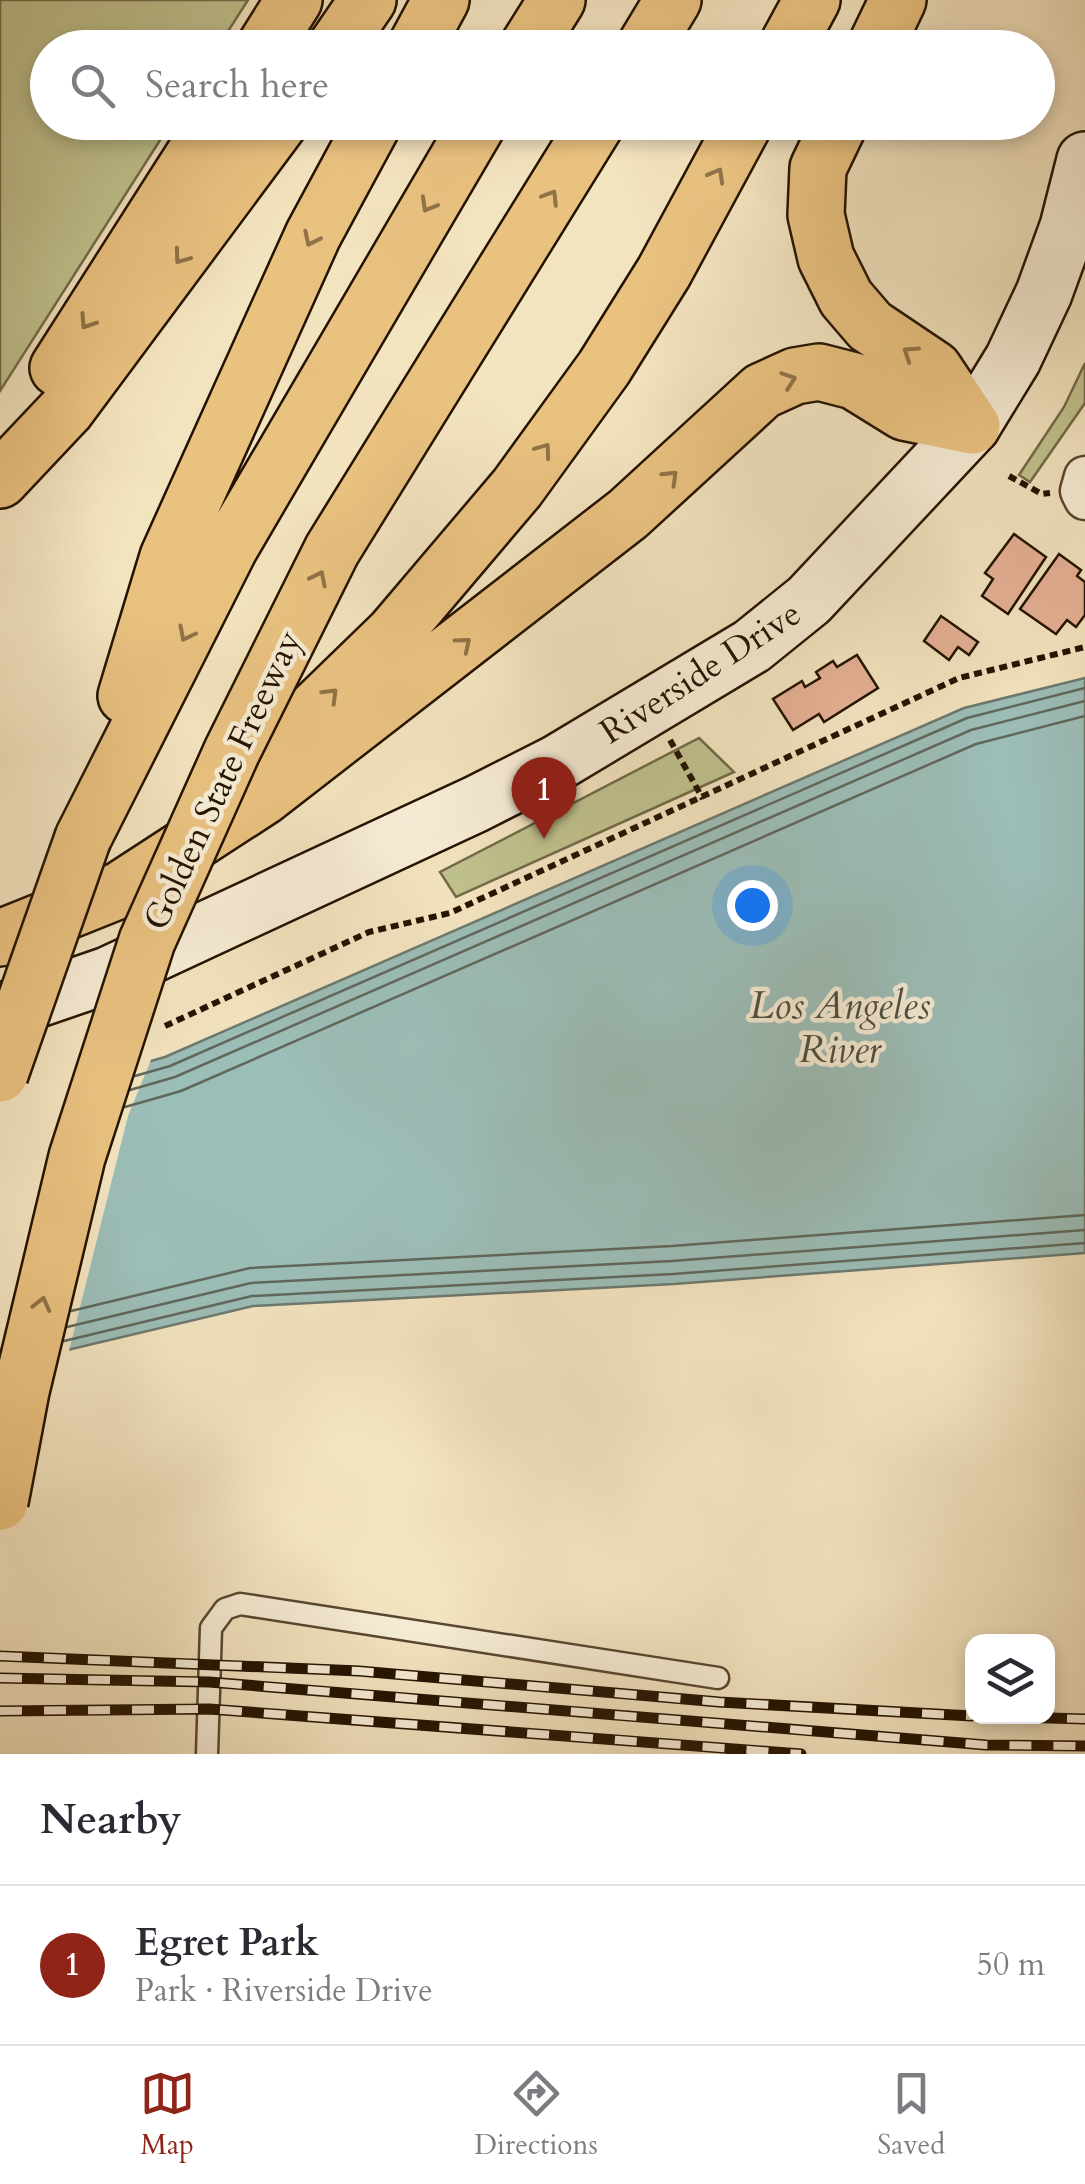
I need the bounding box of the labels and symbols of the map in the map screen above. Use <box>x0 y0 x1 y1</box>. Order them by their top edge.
one-way arrow <box>704 168 724 186</box>
one-way arrow <box>538 189 557 207</box>
one-way arrow <box>421 195 440 213</box>
one-way arrow <box>304 229 324 247</box>
one-way arrow <box>175 246 193 265</box>
one-way arrow <box>80 312 99 330</box>
one-way arrow <box>902 347 921 365</box>
one-way arrow <box>779 372 797 392</box>
one-way arrow <box>532 443 551 462</box>
one-way arrow <box>659 471 677 489</box>
one-way arrow <box>306 570 326 588</box>
street label: Riverside Drive <box>591 590 810 756</box>
street label: Golden State Freeway <box>132 622 314 938</box>
one-way arrow <box>179 624 198 642</box>
one-way arrow <box>452 638 470 656</box>
one-way arrow <box>319 688 337 706</box>
pin: 1 <box>512 756 576 839</box>
your location <box>727 880 778 931</box>
water label: Los Angeles River <box>750 980 930 1076</box>
one-way arrow <box>30 1296 51 1313</box>

